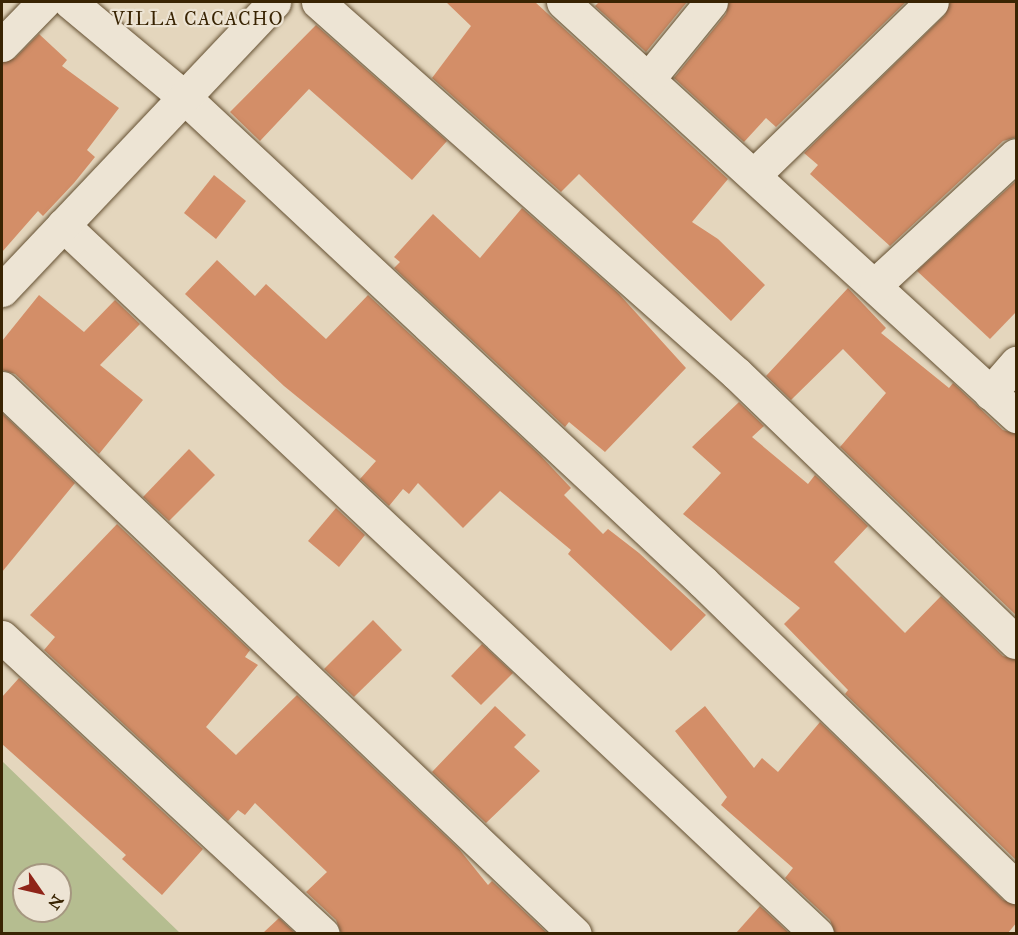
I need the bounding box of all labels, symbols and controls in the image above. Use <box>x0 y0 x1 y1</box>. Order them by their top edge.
district label: VILLA CACACHO <box>112 8 284 30</box>
north arrow <box>12 863 72 923</box>
text: N <box>44 891 67 913</box>

